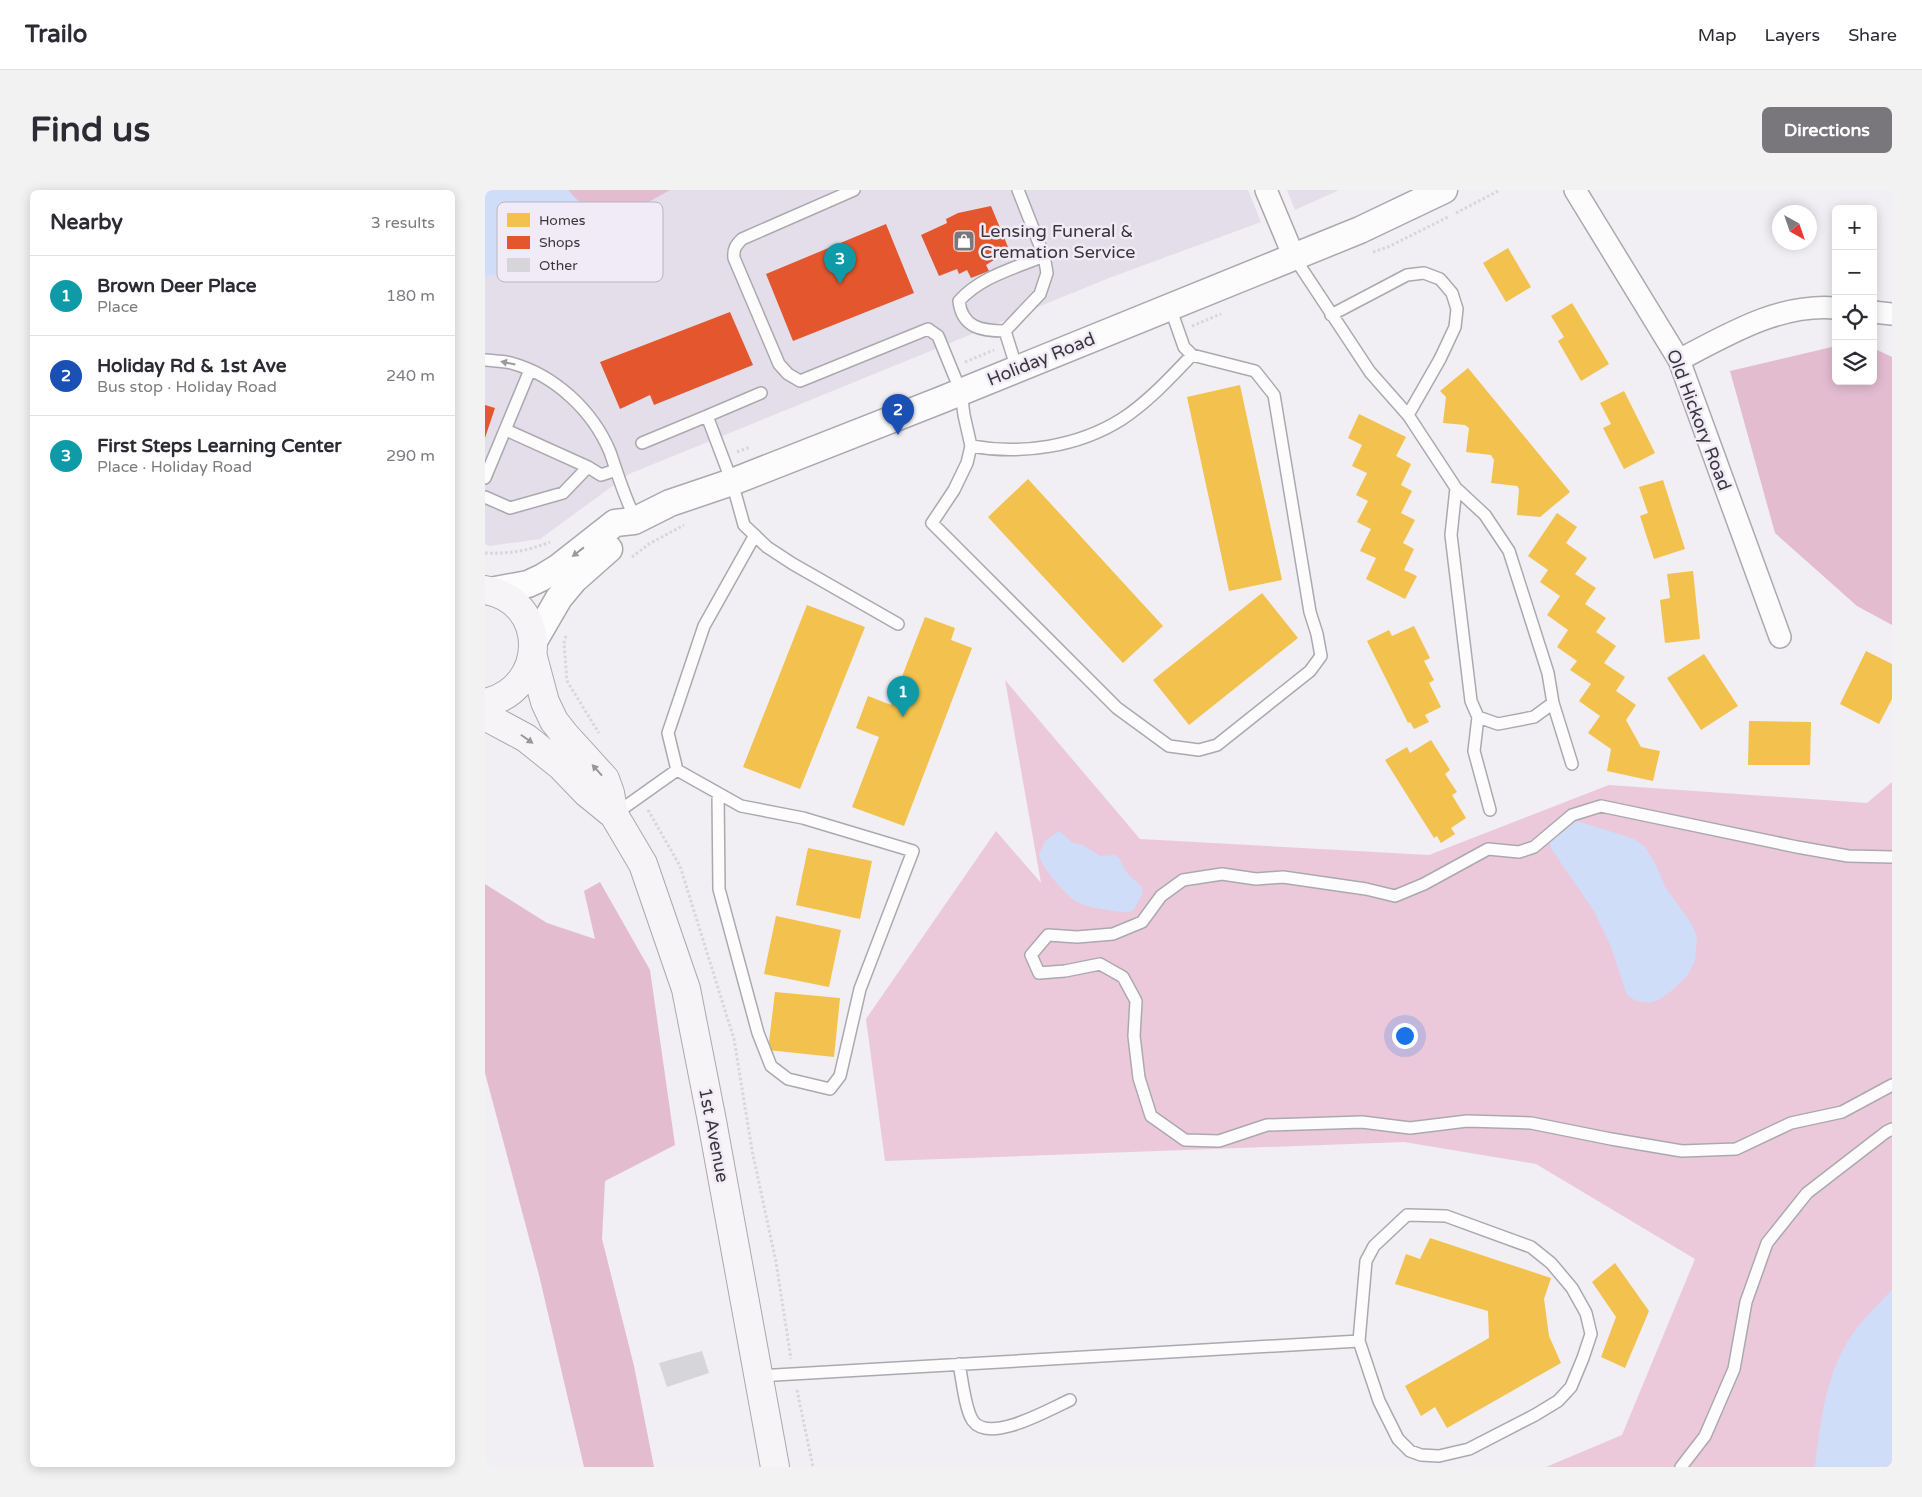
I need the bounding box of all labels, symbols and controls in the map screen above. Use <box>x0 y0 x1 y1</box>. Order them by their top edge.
text: Trailo <box>25 20 87 49</box>
text: Map <box>1698 24 1737 46</box>
text: Layers <box>1765 24 1820 46</box>
text: Share <box>1848 24 1897 46</box>
button: Directions <box>1762 107 1892 153</box>
text: Find us <box>30 109 150 151</box>
legend <box>497 202 663 282</box>
north arrow <box>1772 205 1817 250</box>
map controls <box>1832 205 1877 385</box>
button: + <box>1832 205 1877 250</box>
text: Nearby <box>50 210 123 235</box>
text: Homes <box>539 212 586 229</box>
text: 3 results <box>371 213 435 233</box>
place label: Lensing Funeral & Cremation Service <box>980 220 1135 263</box>
shop icon: Lensing Funeral & Cremation Service <box>952 229 976 253</box>
text: Shops <box>539 234 580 251</box>
pin: 3 <box>824 243 856 284</box>
button: − <box>1832 250 1877 295</box>
text: Other <box>539 257 578 274</box>
text: Brown Deer Place <box>97 275 257 297</box>
text: 1 <box>61 286 71 306</box>
text: 180 m <box>386 286 435 306</box>
button: locate <box>1832 295 1877 340</box>
text: Place <box>97 297 138 317</box>
street label: Holiday Road <box>984 327 1098 391</box>
button: layers <box>1832 340 1877 385</box>
street label: Old Hickory Road <box>1662 346 1736 494</box>
text: Holiday Rd & 1st Ave <box>97 355 286 377</box>
one-way arrow <box>499 359 515 367</box>
text: 2 <box>61 366 71 386</box>
text: 240 m <box>386 366 435 386</box>
text: Bus stop · Holiday Road <box>97 377 277 397</box>
pin: 2 <box>882 394 914 435</box>
text: First Steps Learning Center <box>97 435 341 457</box>
text: 3 <box>61 446 71 466</box>
text: 290 m <box>386 446 435 466</box>
text: Place · Holiday Road <box>97 457 252 477</box>
one-way arrow <box>572 547 585 558</box>
pin: 1 <box>887 676 919 717</box>
one-way arrow <box>521 734 534 744</box>
one-way arrow <box>592 764 603 777</box>
your location <box>1392 1023 1418 1049</box>
street label: 1st Avenue <box>694 1086 734 1184</box>

